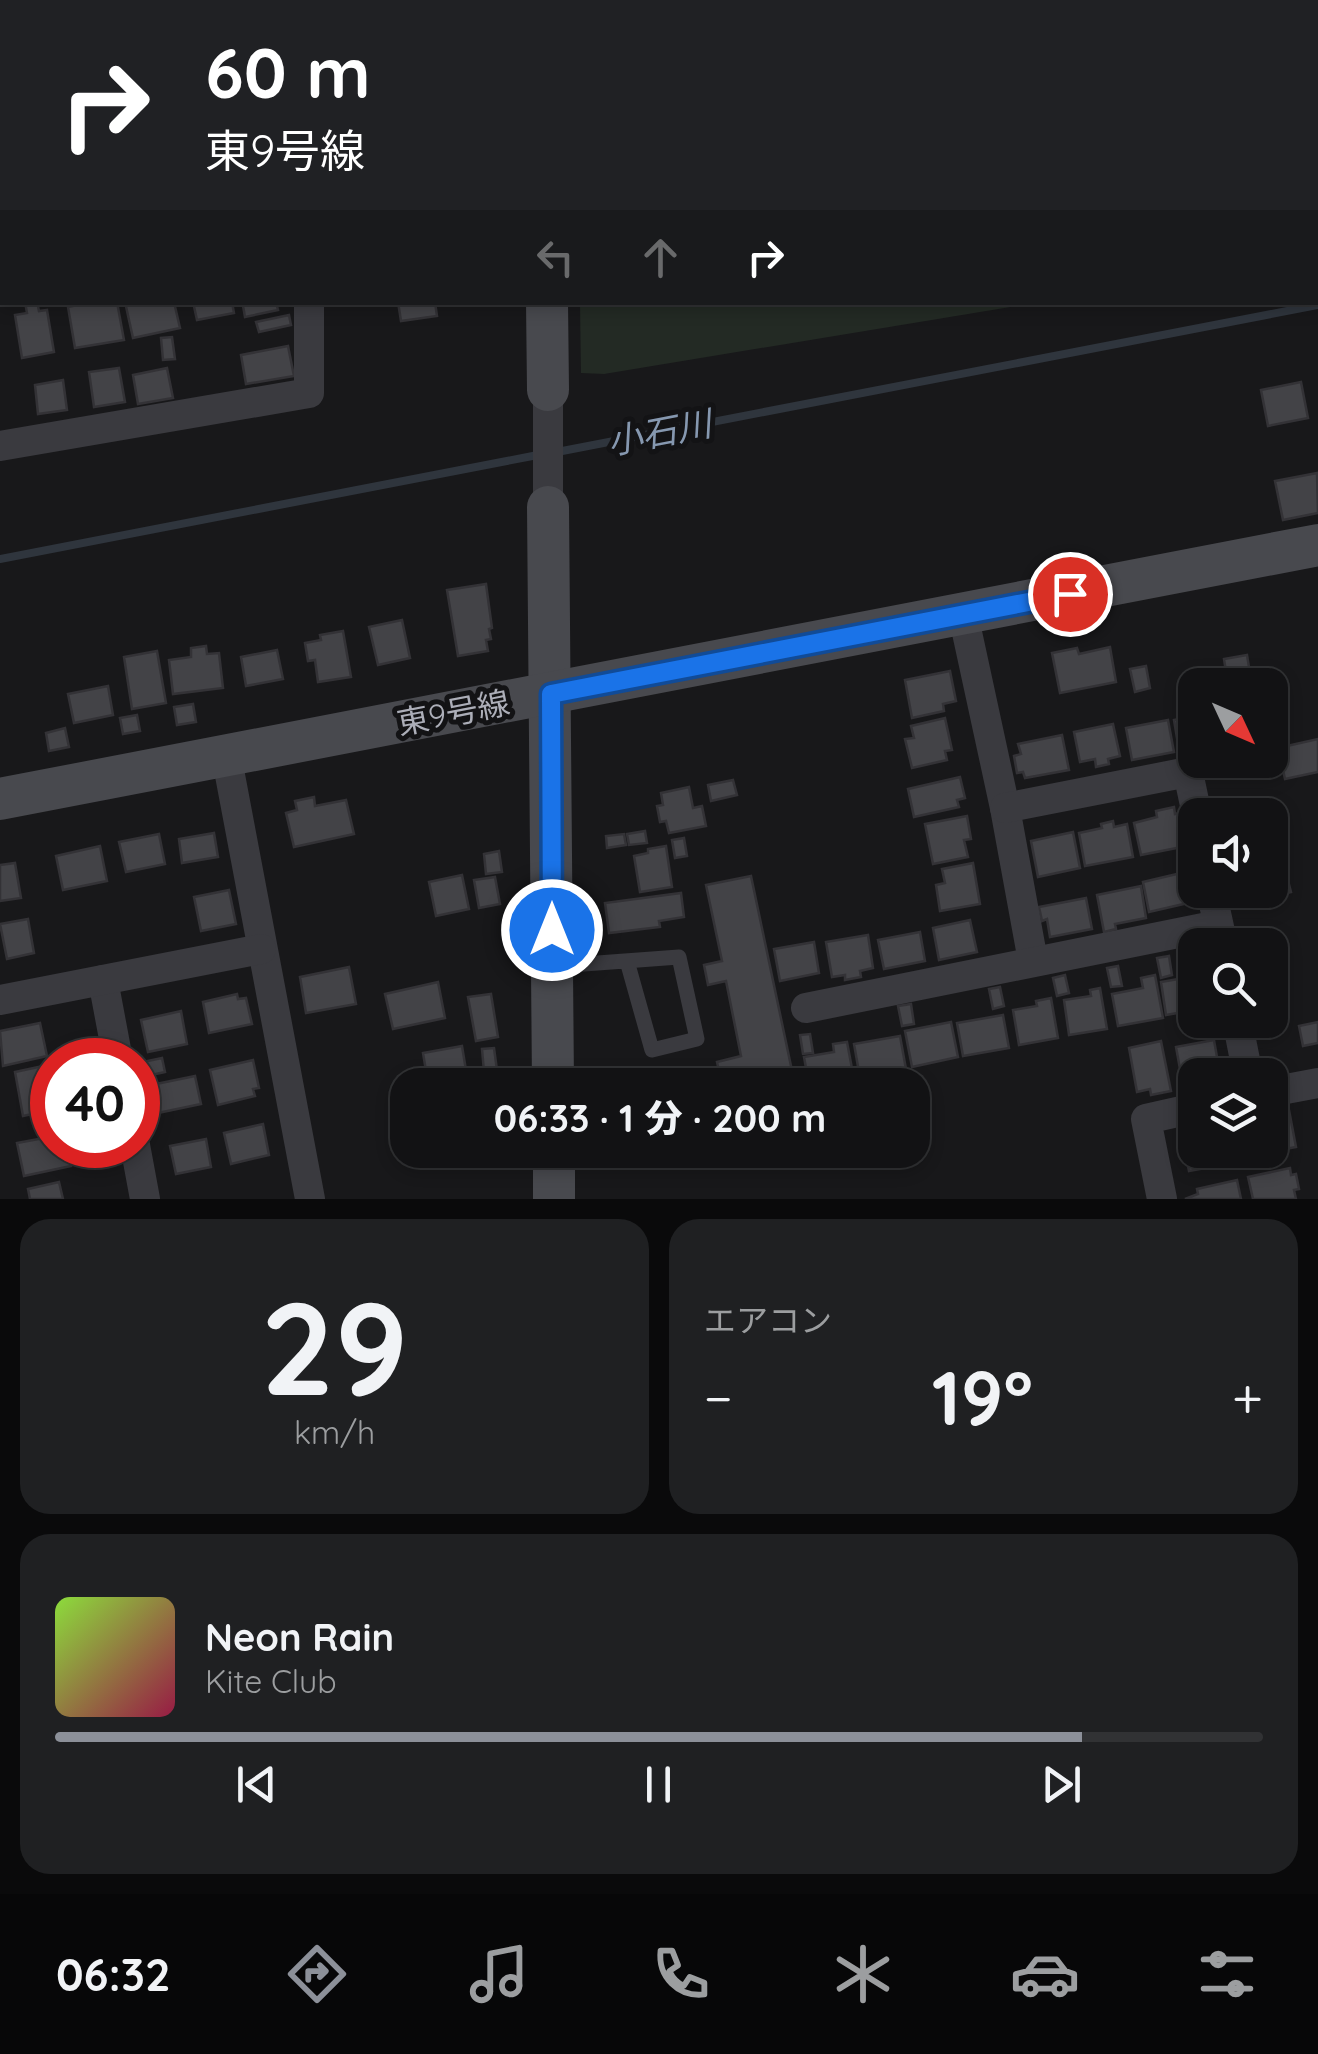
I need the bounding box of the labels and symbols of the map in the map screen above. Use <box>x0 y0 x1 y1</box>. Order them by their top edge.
water label: 小石川 <box>603 400 719 464</box>
pin <box>1028 552 1113 637</box>
north arrow <box>1178 668 1288 778</box>
street label: 東9号線 <box>393 682 513 742</box>
position arrow <box>500 878 604 982</box>
speed limit sign: 40 <box>30 1038 160 1168</box>

